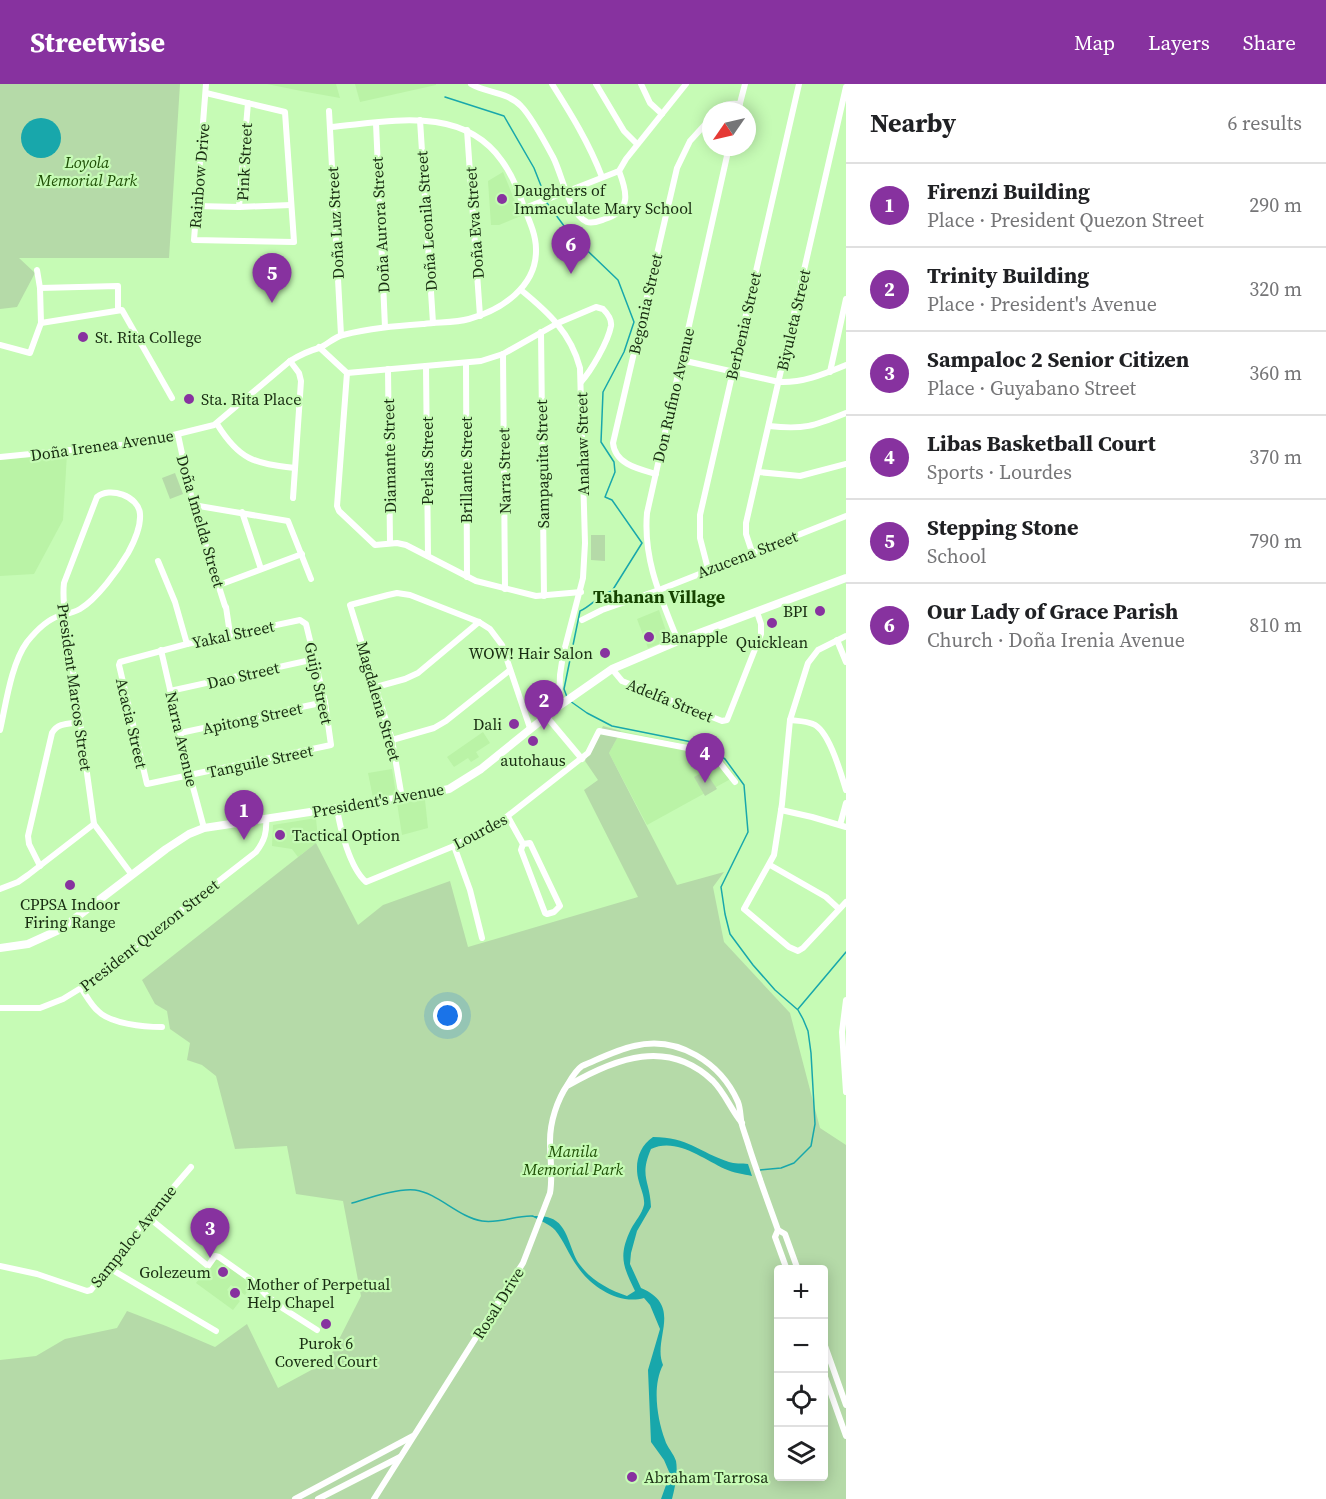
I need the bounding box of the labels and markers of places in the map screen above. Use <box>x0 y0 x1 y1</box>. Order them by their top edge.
place label: Daughters of Immaculate Mary School <box>514 179 693 219</box>
marker: Daughters of Immaculate Mary School <box>495 192 509 206</box>
pin: 6 <box>552 224 590 274</box>
pin: 5 <box>252 254 292 303</box>
place label: St. Rita College <box>95 326 202 348</box>
marker: St. Rita College <box>76 330 90 344</box>
place label: Sta. Rita Place <box>201 388 301 410</box>
marker: Sta. Rita Place <box>182 392 196 406</box>
place label: BPI <box>783 600 808 622</box>
marker: BPI <box>813 604 827 618</box>
marker: Quicklean <box>765 616 779 630</box>
place label: Banapple <box>661 626 728 648</box>
marker: Banapple <box>642 630 656 644</box>
place label: Quicklean <box>736 631 808 653</box>
place label: WOW! Hair Salon <box>468 642 593 664</box>
marker: WOW! Hair Salon <box>598 646 612 660</box>
pin: 2 <box>524 680 564 730</box>
place label: Dali <box>473 713 502 735</box>
marker: Dali <box>507 717 521 731</box>
marker: autohaus <box>526 734 540 748</box>
pin: 4 <box>686 734 724 783</box>
place label: autohaus <box>500 749 566 771</box>
pin: 1 <box>224 790 264 840</box>
place label: Tactical Option <box>292 824 401 846</box>
marker: Tactical Option <box>273 828 287 842</box>
marker: CPPSA Indoor Firing Range <box>63 878 77 892</box>
place label: CPPSA Indoor Firing Range <box>20 893 120 933</box>
pin: 3 <box>190 1208 230 1258</box>
place label: Golezeum <box>139 1261 211 1283</box>
marker: Golezeum <box>216 1265 230 1279</box>
place label: Mother of Perpetual Help Chapel <box>247 1273 391 1313</box>
marker: Mother of Perpetual Help Chapel <box>228 1286 242 1300</box>
marker: Purok 6 Covered Court <box>319 1317 333 1331</box>
place label: Purok 6 Covered Court <box>275 1332 378 1372</box>
place label: Abraham Tarrosa <box>644 1466 769 1488</box>
marker: Abraham Tarrosa <box>625 1470 639 1484</box>

